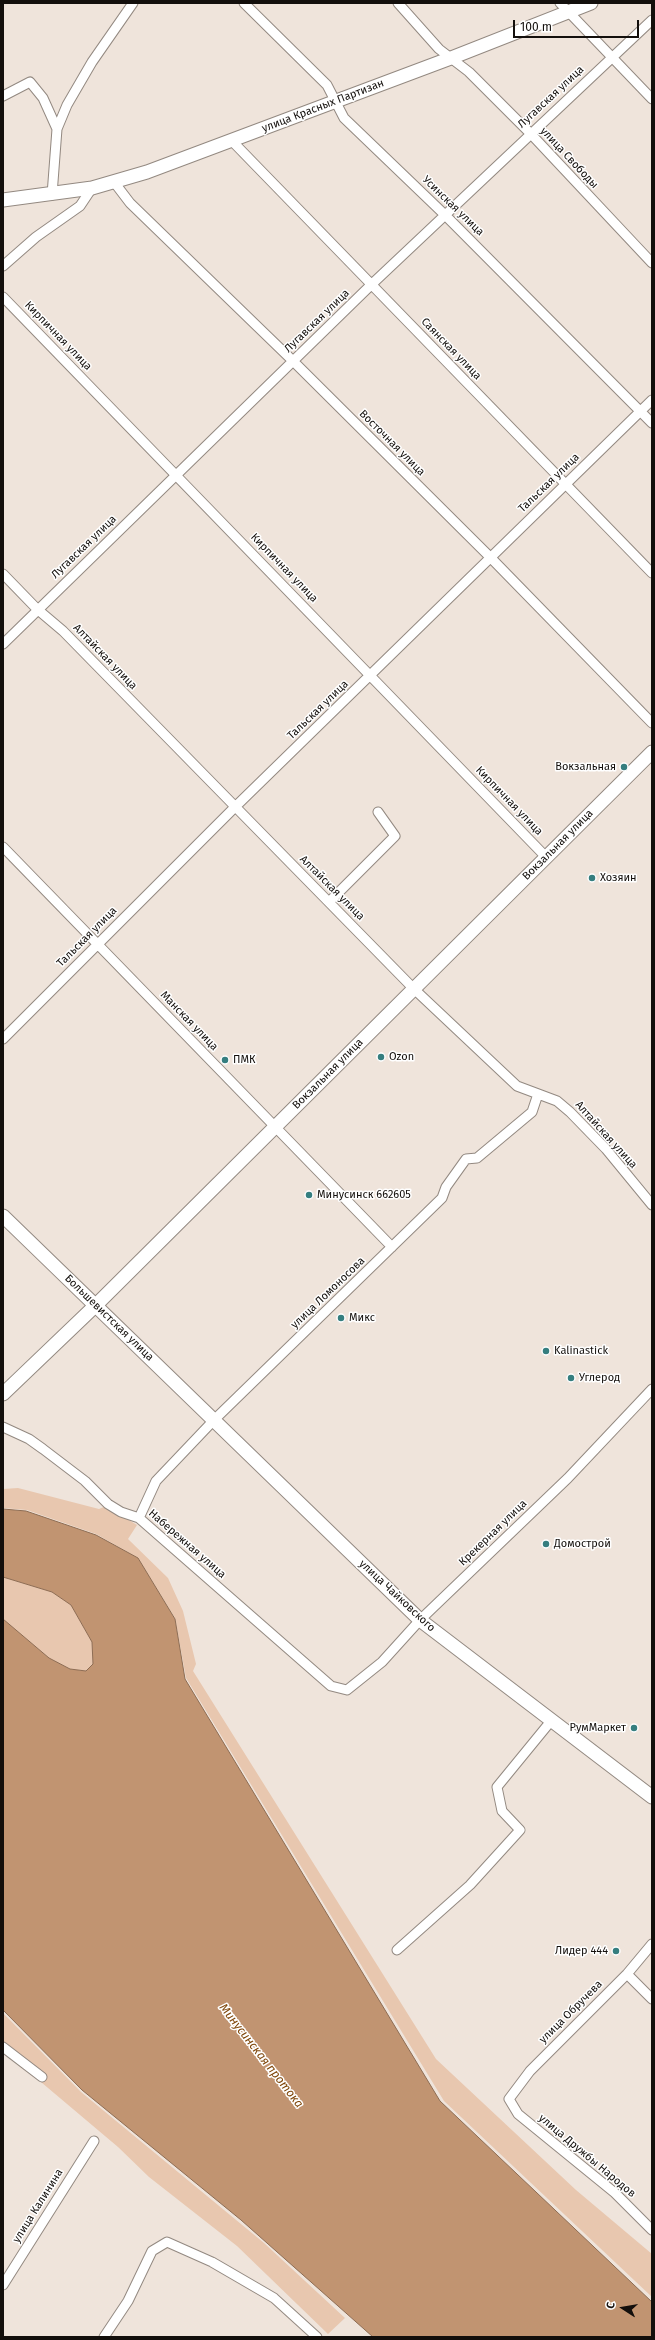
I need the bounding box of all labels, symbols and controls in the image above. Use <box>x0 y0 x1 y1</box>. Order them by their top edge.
scale bar <box>515 12 641 38</box>
text: 100 m <box>520 20 552 34</box>
street label: Лугавская улица <box>515 63 587 131</box>
street label: улица Красных Партизан <box>260 77 386 135</box>
street label: улица Свободы <box>537 125 601 191</box>
street label: Усинская улица <box>420 173 486 239</box>
street label: Лугавская улица <box>282 287 352 355</box>
street label: Кирпичная улица <box>22 299 94 373</box>
street label: Саянская улица <box>418 315 484 383</box>
street label: Восточная улица <box>356 407 428 479</box>
street label: Тальская улица <box>516 451 582 515</box>
street label: Лугавская улица <box>49 513 119 581</box>
street label: Кирпичная улица <box>248 531 320 605</box>
street label: Алтайская улица <box>70 621 140 693</box>
street label: Тальская улица <box>285 678 351 742</box>
place label: Вокзальная <box>555 760 616 774</box>
marker: Вокзальная <box>619 762 629 772</box>
street label: Кирпичная улица <box>473 764 545 838</box>
street label: Вокзальная улица <box>520 807 596 883</box>
street label: Алтайская улица <box>297 853 367 923</box>
place label: Хозяин <box>600 871 637 885</box>
marker: Хозяин <box>587 873 597 883</box>
street label: Тальская улица <box>54 904 120 970</box>
street label: Манская улица <box>157 989 221 1053</box>
street label: Вокзальная улица <box>290 1036 366 1112</box>
place label: Ozon <box>389 1050 414 1064</box>
marker: Ozon <box>376 1052 386 1062</box>
place label: ПМК <box>233 1053 255 1067</box>
marker: ПМК <box>220 1055 230 1065</box>
street label: Алтайская улица <box>572 1099 640 1171</box>
place label: Минусинск 662605 <box>317 1188 411 1202</box>
marker: Минусинск 662605 <box>304 1190 314 1200</box>
street label: улица Ломоносова <box>288 1254 368 1332</box>
street label: Большевистская улица <box>62 1272 156 1364</box>
place label: Микс <box>349 1311 375 1325</box>
marker: Микс <box>336 1313 346 1323</box>
place label: Kalinastick <box>554 1344 608 1358</box>
marker: Kalinastick <box>541 1346 551 1356</box>
place label: Углерод <box>579 1371 620 1385</box>
marker: Углерод <box>566 1373 576 1383</box>
street label: Крекерная улица <box>456 1497 530 1569</box>
street label: Набережная улица <box>146 1507 228 1581</box>
place label: Домострой <box>554 1537 611 1551</box>
marker: Домострой <box>541 1539 551 1549</box>
street label: улица Чайковского <box>356 1557 438 1635</box>
place label: РумМаркет <box>570 1721 626 1735</box>
marker: РумМаркет <box>629 1723 639 1733</box>
place label: Лидер 444 <box>555 1944 608 1958</box>
marker: Лидер 444 <box>611 1946 621 1956</box>
street label: улица Обручева <box>537 1978 605 2046</box>
water label: Минусинская протока <box>216 2001 306 2111</box>
street label: улица Дружбы Народов <box>536 2112 638 2200</box>
street label: улица Калинина <box>10 2167 66 2245</box>
north arrow <box>603 2288 643 2328</box>
text: С <box>604 2301 618 2310</box>

